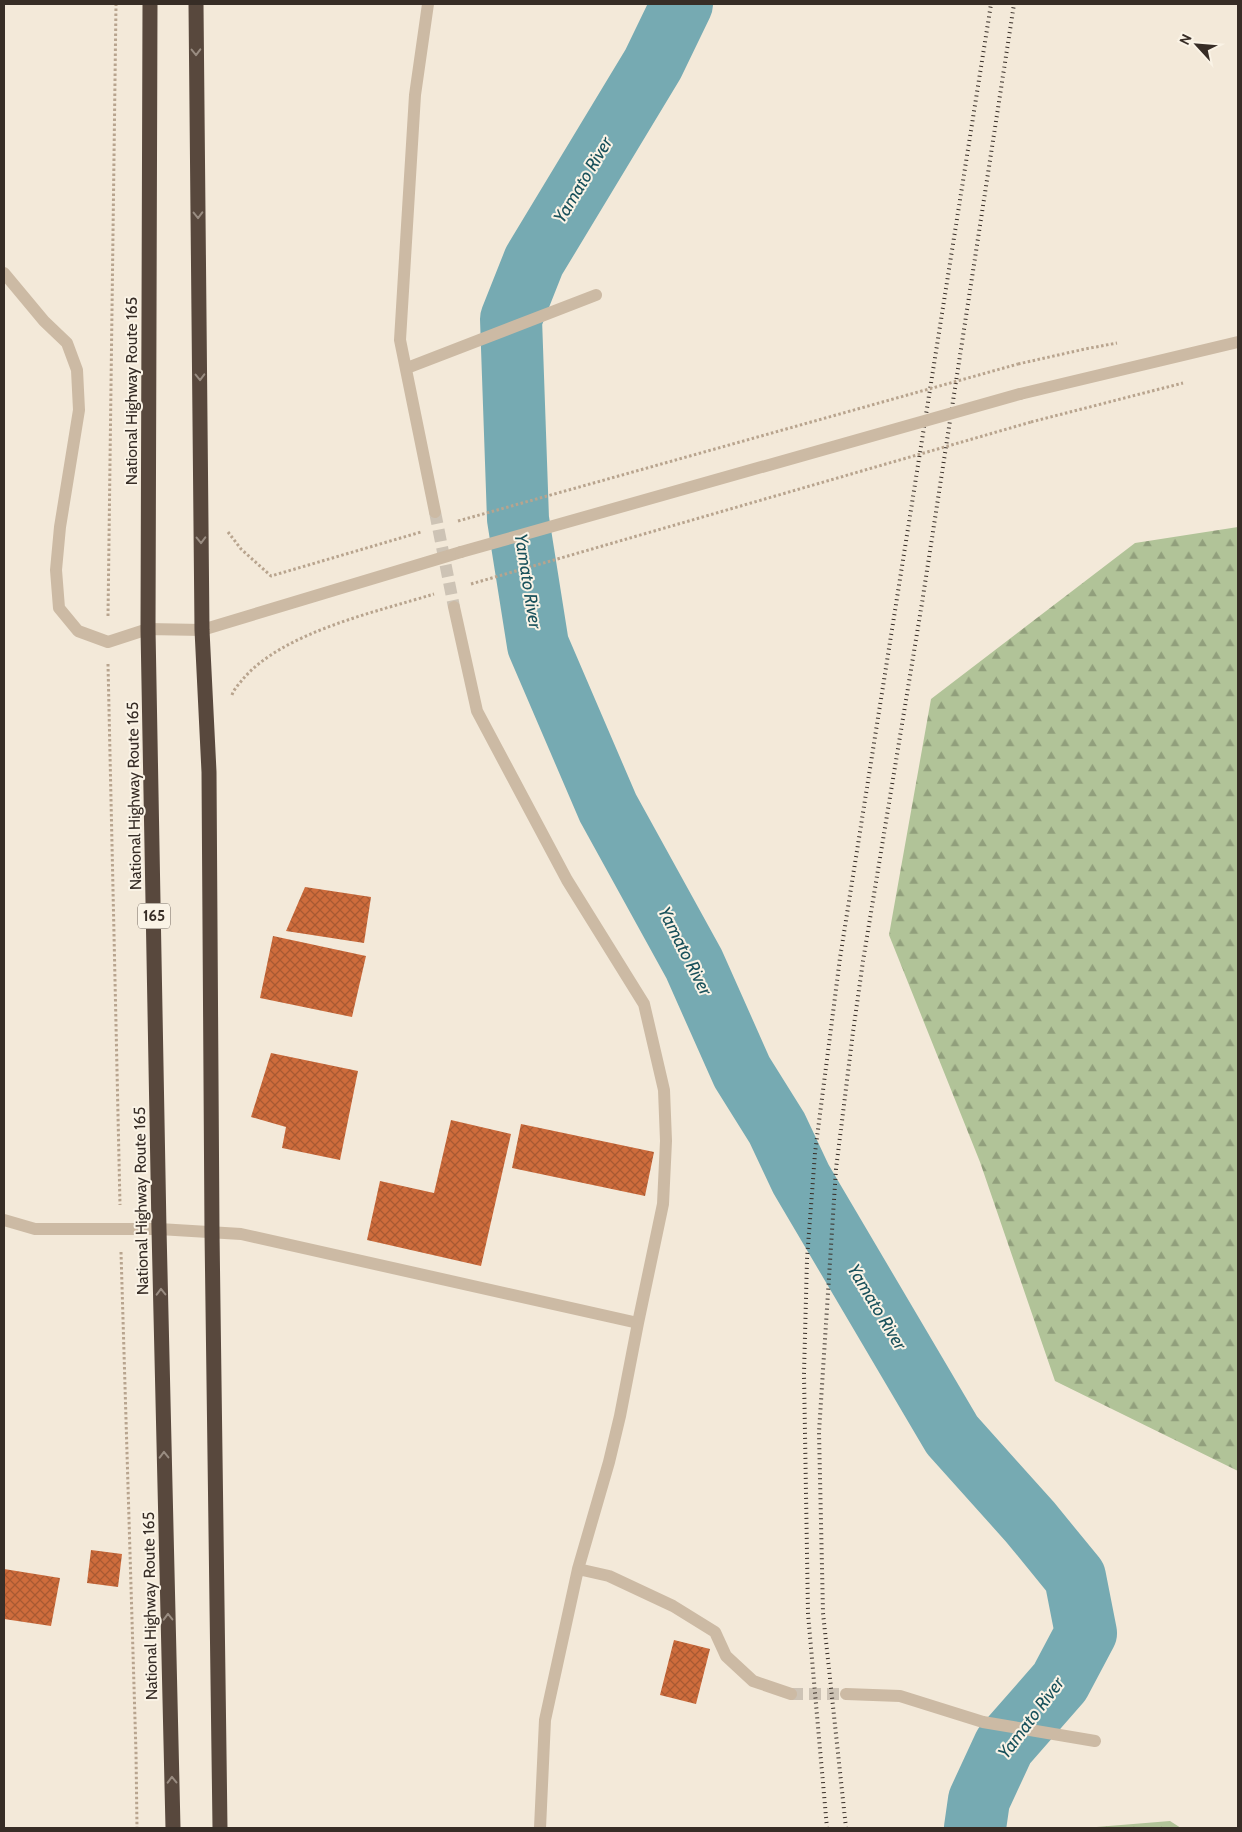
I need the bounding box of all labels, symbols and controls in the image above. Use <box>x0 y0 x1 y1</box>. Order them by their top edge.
north arrow <box>1172 20 1222 70</box>
text: N <box>1175 31 1196 48</box>
one-way arrow <box>191 49 201 57</box>
water label: Yamato River <box>549 132 618 227</box>
one-way arrow <box>193 212 203 219</box>
street label: National Highway Route 165 <box>122 297 141 485</box>
one-way arrow <box>195 374 205 382</box>
water label: Yamato River <box>510 532 547 632</box>
one-way arrow <box>196 536 206 544</box>
street label: National Highway Route 165 <box>123 702 145 890</box>
water label: Yamato River <box>653 903 717 1000</box>
road number: 165 <box>138 904 170 928</box>
street label: National Highway Route 165 <box>130 1107 152 1295</box>
water label: Yamato River <box>843 1260 912 1355</box>
one-way arrow <box>155 1288 166 1296</box>
one-way arrow <box>159 1450 170 1458</box>
street label: National Highway Route 165 <box>139 1512 161 1700</box>
one-way arrow <box>163 1613 173 1620</box>
water label: Yamato River <box>993 1672 1070 1763</box>
one-way arrow <box>167 1775 177 1783</box>

